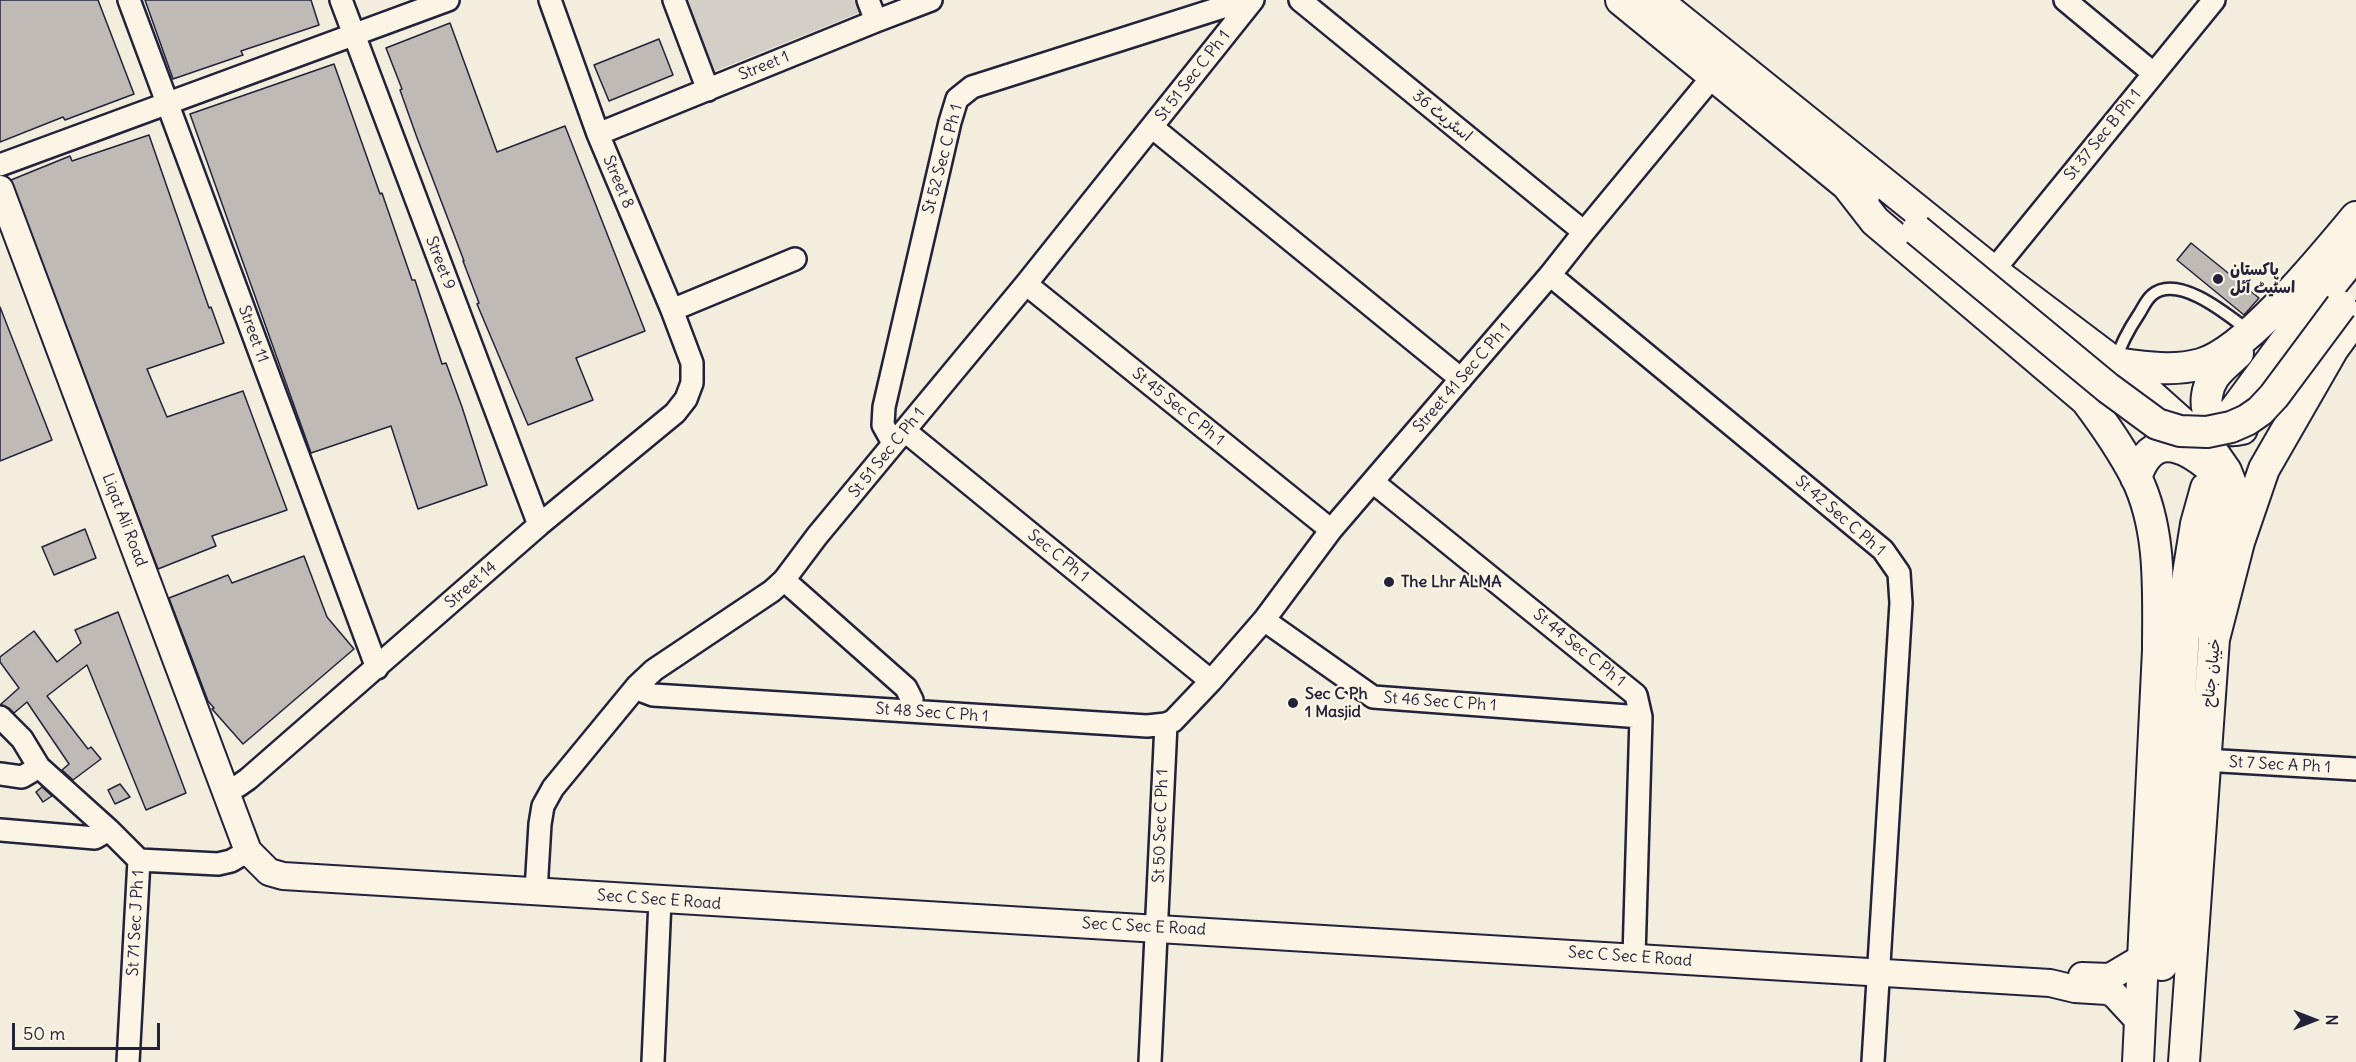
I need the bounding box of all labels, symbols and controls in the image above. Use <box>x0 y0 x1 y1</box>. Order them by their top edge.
street label: St 51 Sec C Ph 1 <box>1152 27 1234 125</box>
street label: Street 1 <box>736 47 792 85</box>
street label: اسٹریٹ 36 <box>1408 86 1476 146</box>
street label: St 37 Sec B Ph 1 <box>2061 86 2145 184</box>
street label: St 52 Sec C Ph 1 <box>919 102 967 216</box>
street label: Street 8 <box>598 153 638 211</box>
street label: Street 9 <box>421 234 459 292</box>
place label: پاکستان اسٹیٹ آئل <box>2230 260 2295 298</box>
marker: پاکستان اسٹیٹ آئل <box>2211 272 2225 286</box>
street label: Street 11 <box>234 303 272 365</box>
street label: Street 41 Sec C Ph 1 <box>1409 319 1515 437</box>
street label: St 45 Sec C Ph 1 <box>1128 364 1228 450</box>
street label: St 51 Sec C Ph 1 <box>845 404 929 502</box>
street label: Liqat Ali Road <box>97 471 151 569</box>
street label: St 42 Sec C Ph 1 <box>1791 472 1889 560</box>
street label: Sec C Ph 1 <box>1024 526 1092 586</box>
street label: Street 14 <box>441 557 501 613</box>
place label: The Lhr ALMA <box>1401 572 1502 592</box>
marker: The Lhr ALMA <box>1382 575 1396 589</box>
street label: St 44 Sec C Ph 1 <box>1529 605 1629 691</box>
street label: خیبان جناح <box>2199 638 2225 708</box>
place label: Sec C Ph 1 Masjid <box>1305 684 1368 722</box>
street label: St 46 Sec C Ph 1 <box>1383 688 1497 716</box>
marker: Sec C Ph 1 Masjid <box>1286 696 1300 710</box>
street label: St 48 Sec C Ph 1 <box>875 699 989 727</box>
street label: St 7 Sec A Ph 1 <box>2229 753 2331 777</box>
street label: St 50 Sec C Ph 1 <box>1149 769 1173 883</box>
street label: St 71 Sec J Ph 1 <box>124 869 148 977</box>
street label: Sec C Sec E Road <box>596 886 722 914</box>
street label: Sec C Sec E Road <box>1082 914 1206 940</box>
street label: Sec C Sec E Road <box>1567 943 1693 971</box>
north arrow <box>2284 990 2344 1050</box>
scale bar <box>15 1011 164 1049</box>
text: N <box>2322 1014 2342 1026</box>
text: 50 m <box>23 1022 65 1045</box>

